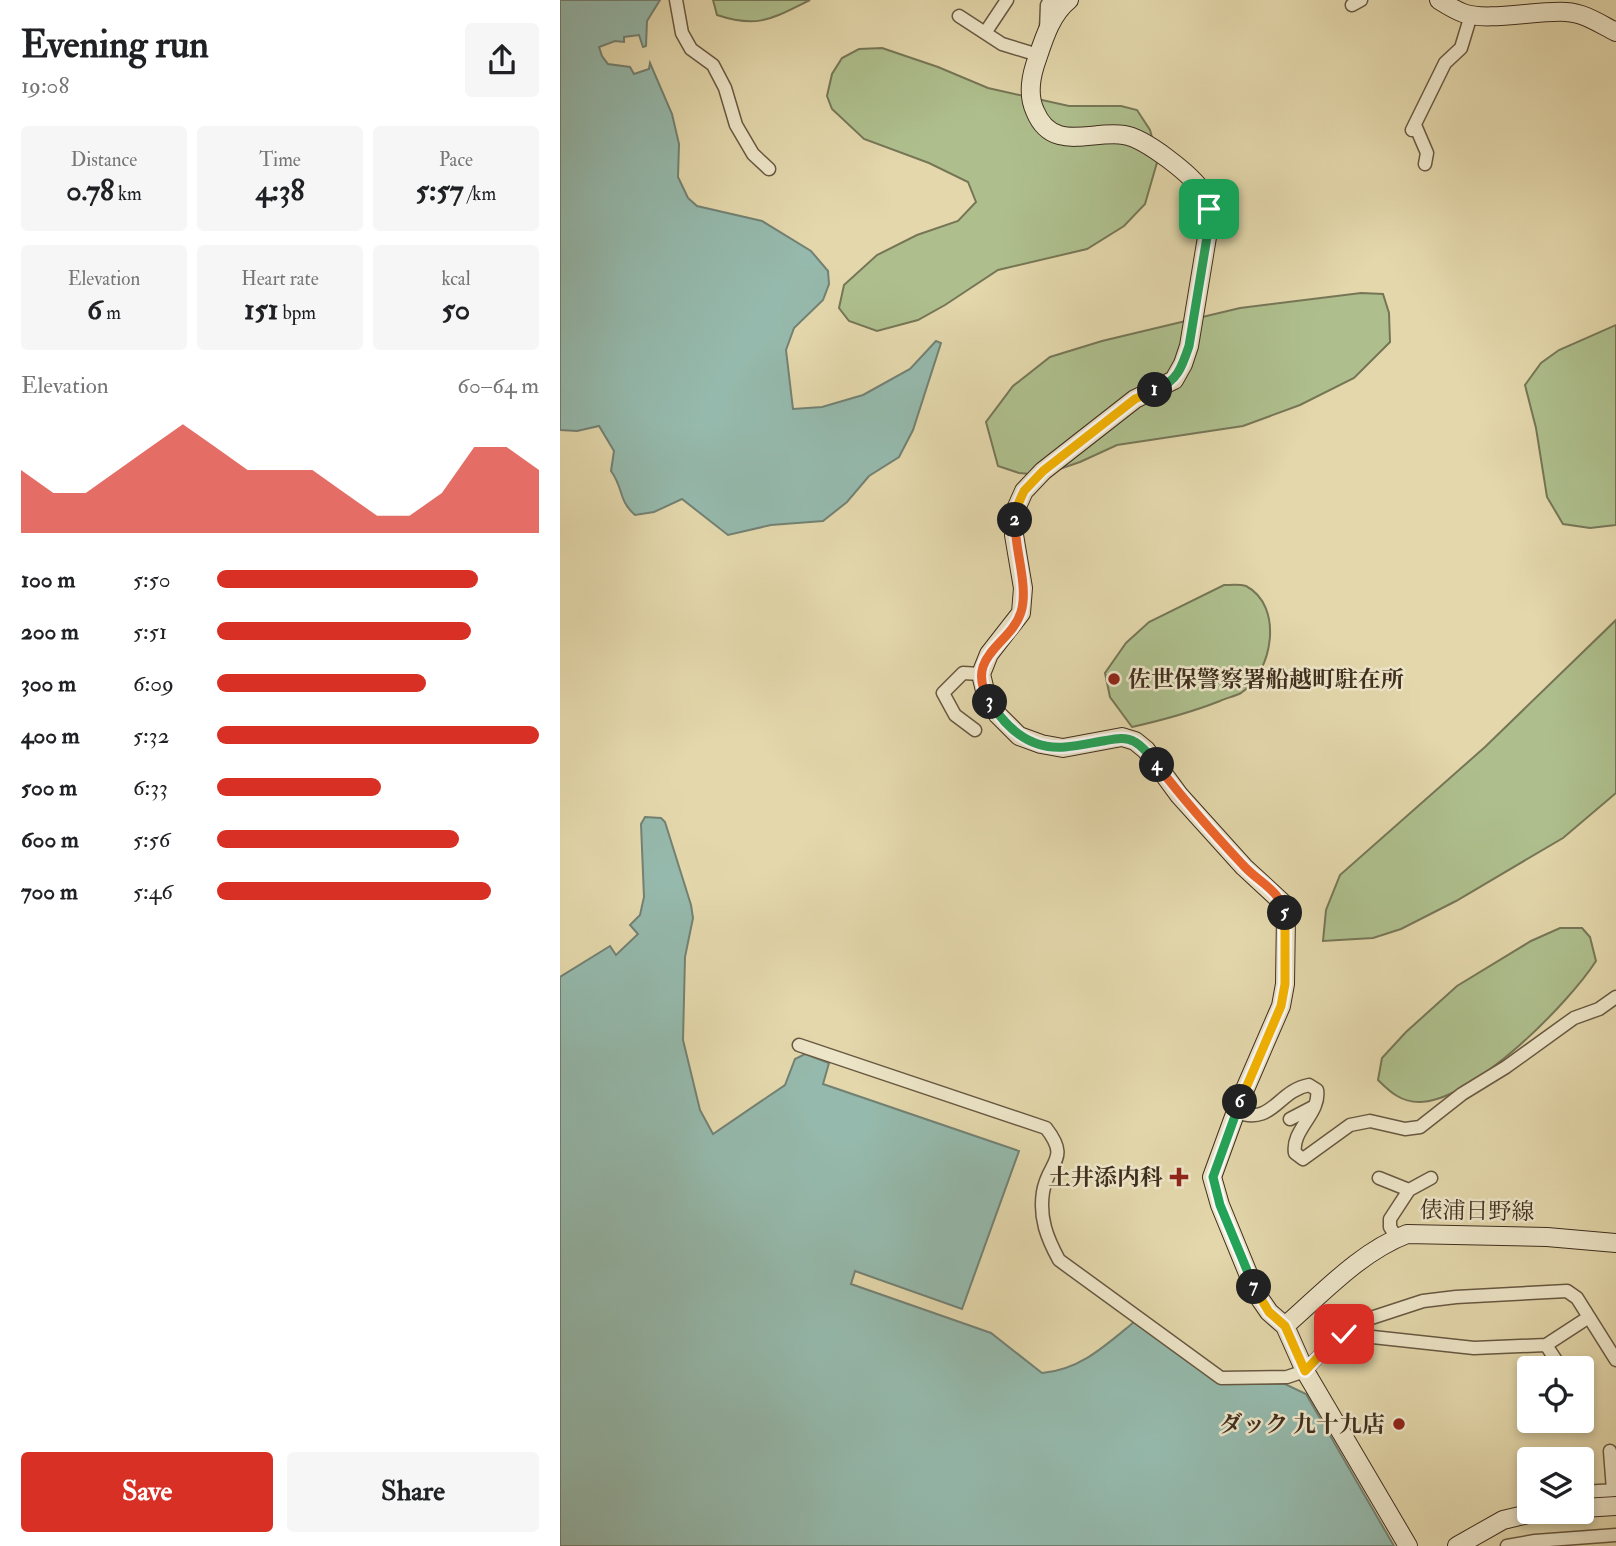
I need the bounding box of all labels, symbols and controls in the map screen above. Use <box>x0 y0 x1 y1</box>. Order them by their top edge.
text: Evening run <box>21 21 209 69</box>
button: share <box>465 23 539 97</box>
text: 19:08 <box>21 71 69 100</box>
text: Distance <box>71 148 137 172</box>
text: Time <box>259 148 301 172</box>
text: Pace <box>439 148 473 172</box>
text: 0.78 <box>66 172 114 209</box>
text: 4:38 <box>255 172 305 209</box>
text: 5:57 <box>416 172 463 209</box>
pin <box>1179 179 1239 239</box>
text: km <box>114 182 142 206</box>
text: /km <box>463 182 496 206</box>
icon: arrive <box>1190 190 1228 228</box>
text: Elevation <box>68 267 140 291</box>
text: Heart rate <box>241 267 319 291</box>
text: kcal <box>441 267 471 291</box>
text: 6 <box>87 291 102 328</box>
text: 151 <box>244 291 278 328</box>
text: 50 <box>442 291 470 328</box>
text: m <box>102 301 121 325</box>
text: bpm <box>278 301 316 325</box>
text: Elevation <box>21 371 109 400</box>
text: 60–64 m <box>457 371 539 400</box>
pin: 1 <box>1138 372 1172 408</box>
text: 1 <box>1151 377 1158 401</box>
pin: 2 <box>998 503 1032 538</box>
text: 2 <box>1010 507 1019 531</box>
text: 100 m <box>21 565 75 594</box>
text: 5:50 <box>133 565 171 594</box>
text: 200 m <box>21 617 79 646</box>
text: 5:51 <box>133 617 167 646</box>
place label: 佐世保警察署船越町駐在所 <box>1128 665 1404 694</box>
text: 300 m <box>21 669 76 698</box>
text: 6:09 <box>133 669 174 698</box>
marker: 佐世保警察署船越町駐在所 <box>1106 671 1122 687</box>
pin: 3 <box>972 684 1008 720</box>
text: 3 <box>986 689 993 713</box>
text: 400 m <box>21 721 80 750</box>
text: 5:32 <box>133 721 169 750</box>
pin: 4 <box>1140 748 1174 782</box>
text: 4 <box>1151 752 1162 776</box>
text: 500 m <box>21 773 77 802</box>
text: 6:33 <box>133 773 168 802</box>
text: 600 m <box>21 825 79 854</box>
text: 5:56 <box>133 825 170 854</box>
text: 700 m <box>21 877 78 906</box>
text: 5:46 <box>133 877 173 906</box>
pin: 5 <box>1268 895 1302 930</box>
text: 5 <box>1280 900 1289 924</box>
pin: 6 <box>1222 1084 1258 1120</box>
text: 6 <box>1235 1089 1244 1113</box>
place label: 土井添内科 <box>1048 1163 1163 1192</box>
marker: 土井添内科 <box>1169 1167 1189 1187</box>
street label: 俵浦日野線 <box>1419 1195 1535 1227</box>
pin: 7 <box>1236 1270 1272 1304</box>
text: 7 <box>1249 1274 1258 1298</box>
pin <box>1314 1304 1374 1364</box>
icon: check <box>1325 1315 1363 1353</box>
map controls <box>1517 1356 1594 1524</box>
button: locate <box>1517 1356 1594 1433</box>
place label: ダック 九十九店 <box>1219 1410 1385 1439</box>
marker: ダック 九十九店 <box>1391 1416 1407 1432</box>
button: layers <box>1517 1447 1594 1524</box>
button: Save <box>21 1452 273 1532</box>
button: Share <box>287 1452 539 1532</box>

